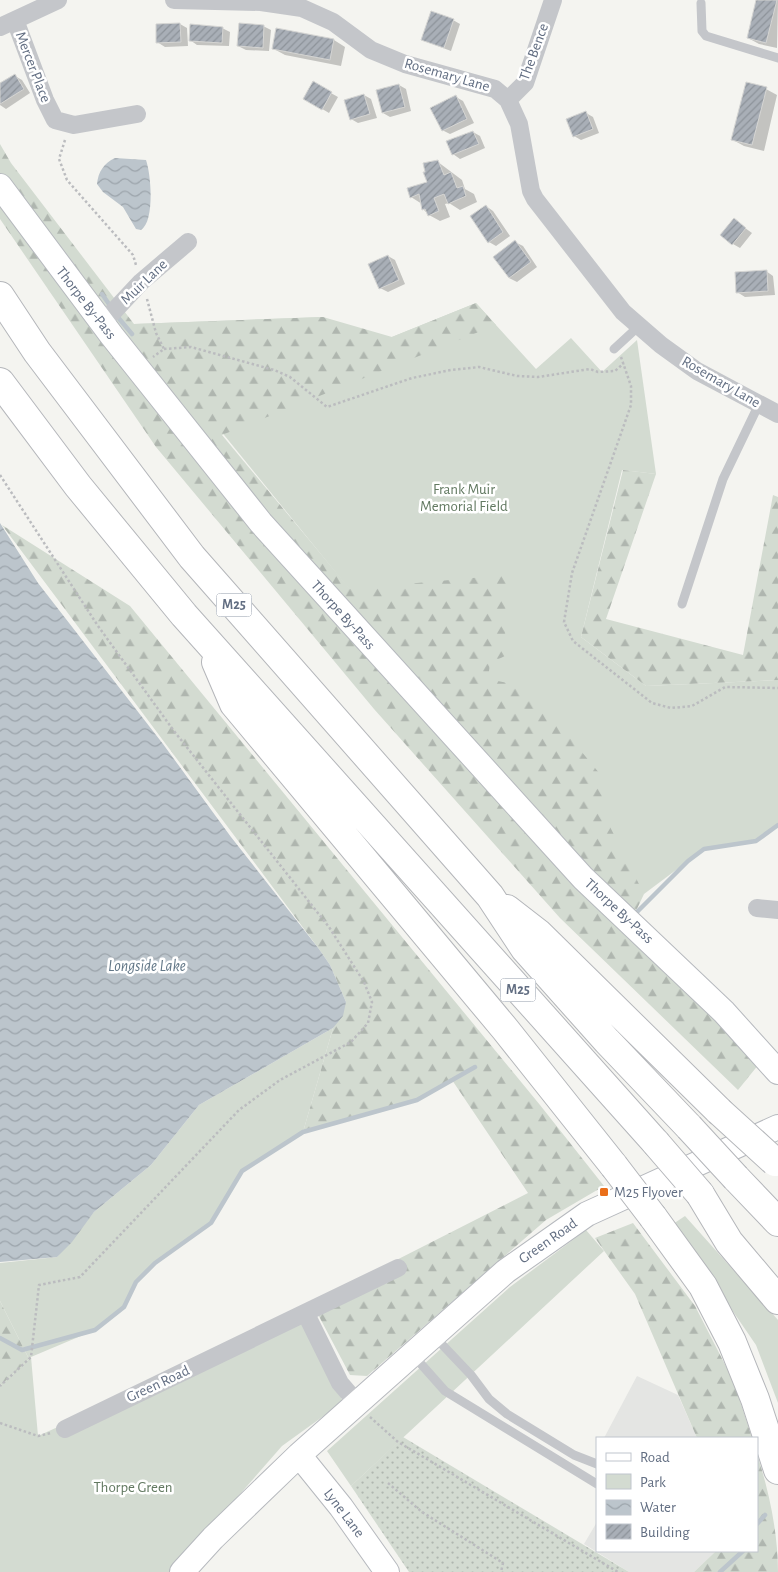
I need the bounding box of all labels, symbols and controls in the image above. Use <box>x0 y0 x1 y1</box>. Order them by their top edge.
street label: The Bence <box>517 21 551 83</box>
street label: Mercer Place <box>13 30 53 104</box>
street label: Rosemary Lane <box>403 56 491 94</box>
street label: Muir Lane <box>118 256 170 307</box>
street label: Thorpe By-Pass <box>53 264 119 342</box>
street label: Rosemary Lane <box>679 354 763 411</box>
park label: Frank Muir Memorial Field <box>420 482 508 514</box>
street label: Thorpe By-Pass <box>308 577 378 653</box>
road number: M25 <box>216 594 252 616</box>
street label: Thorpe By-Pass <box>582 876 656 946</box>
water label: Longside Lake <box>108 958 186 974</box>
road number: M25 <box>500 978 536 1002</box>
place label: M25 Flyover <box>614 1185 683 1200</box>
marker: M25 Flyover <box>598 1186 610 1198</box>
street label: Green Road <box>516 1215 580 1266</box>
street label: Green Road <box>124 1363 192 1405</box>
legend <box>596 1437 758 1552</box>
text: Road <box>640 1450 670 1465</box>
text: Park <box>640 1475 666 1490</box>
park label: Thorpe Green <box>93 1480 173 1495</box>
street label: Lyne Lane <box>321 1486 367 1540</box>
text: Water <box>640 1500 676 1515</box>
text: Building <box>640 1525 690 1540</box>

